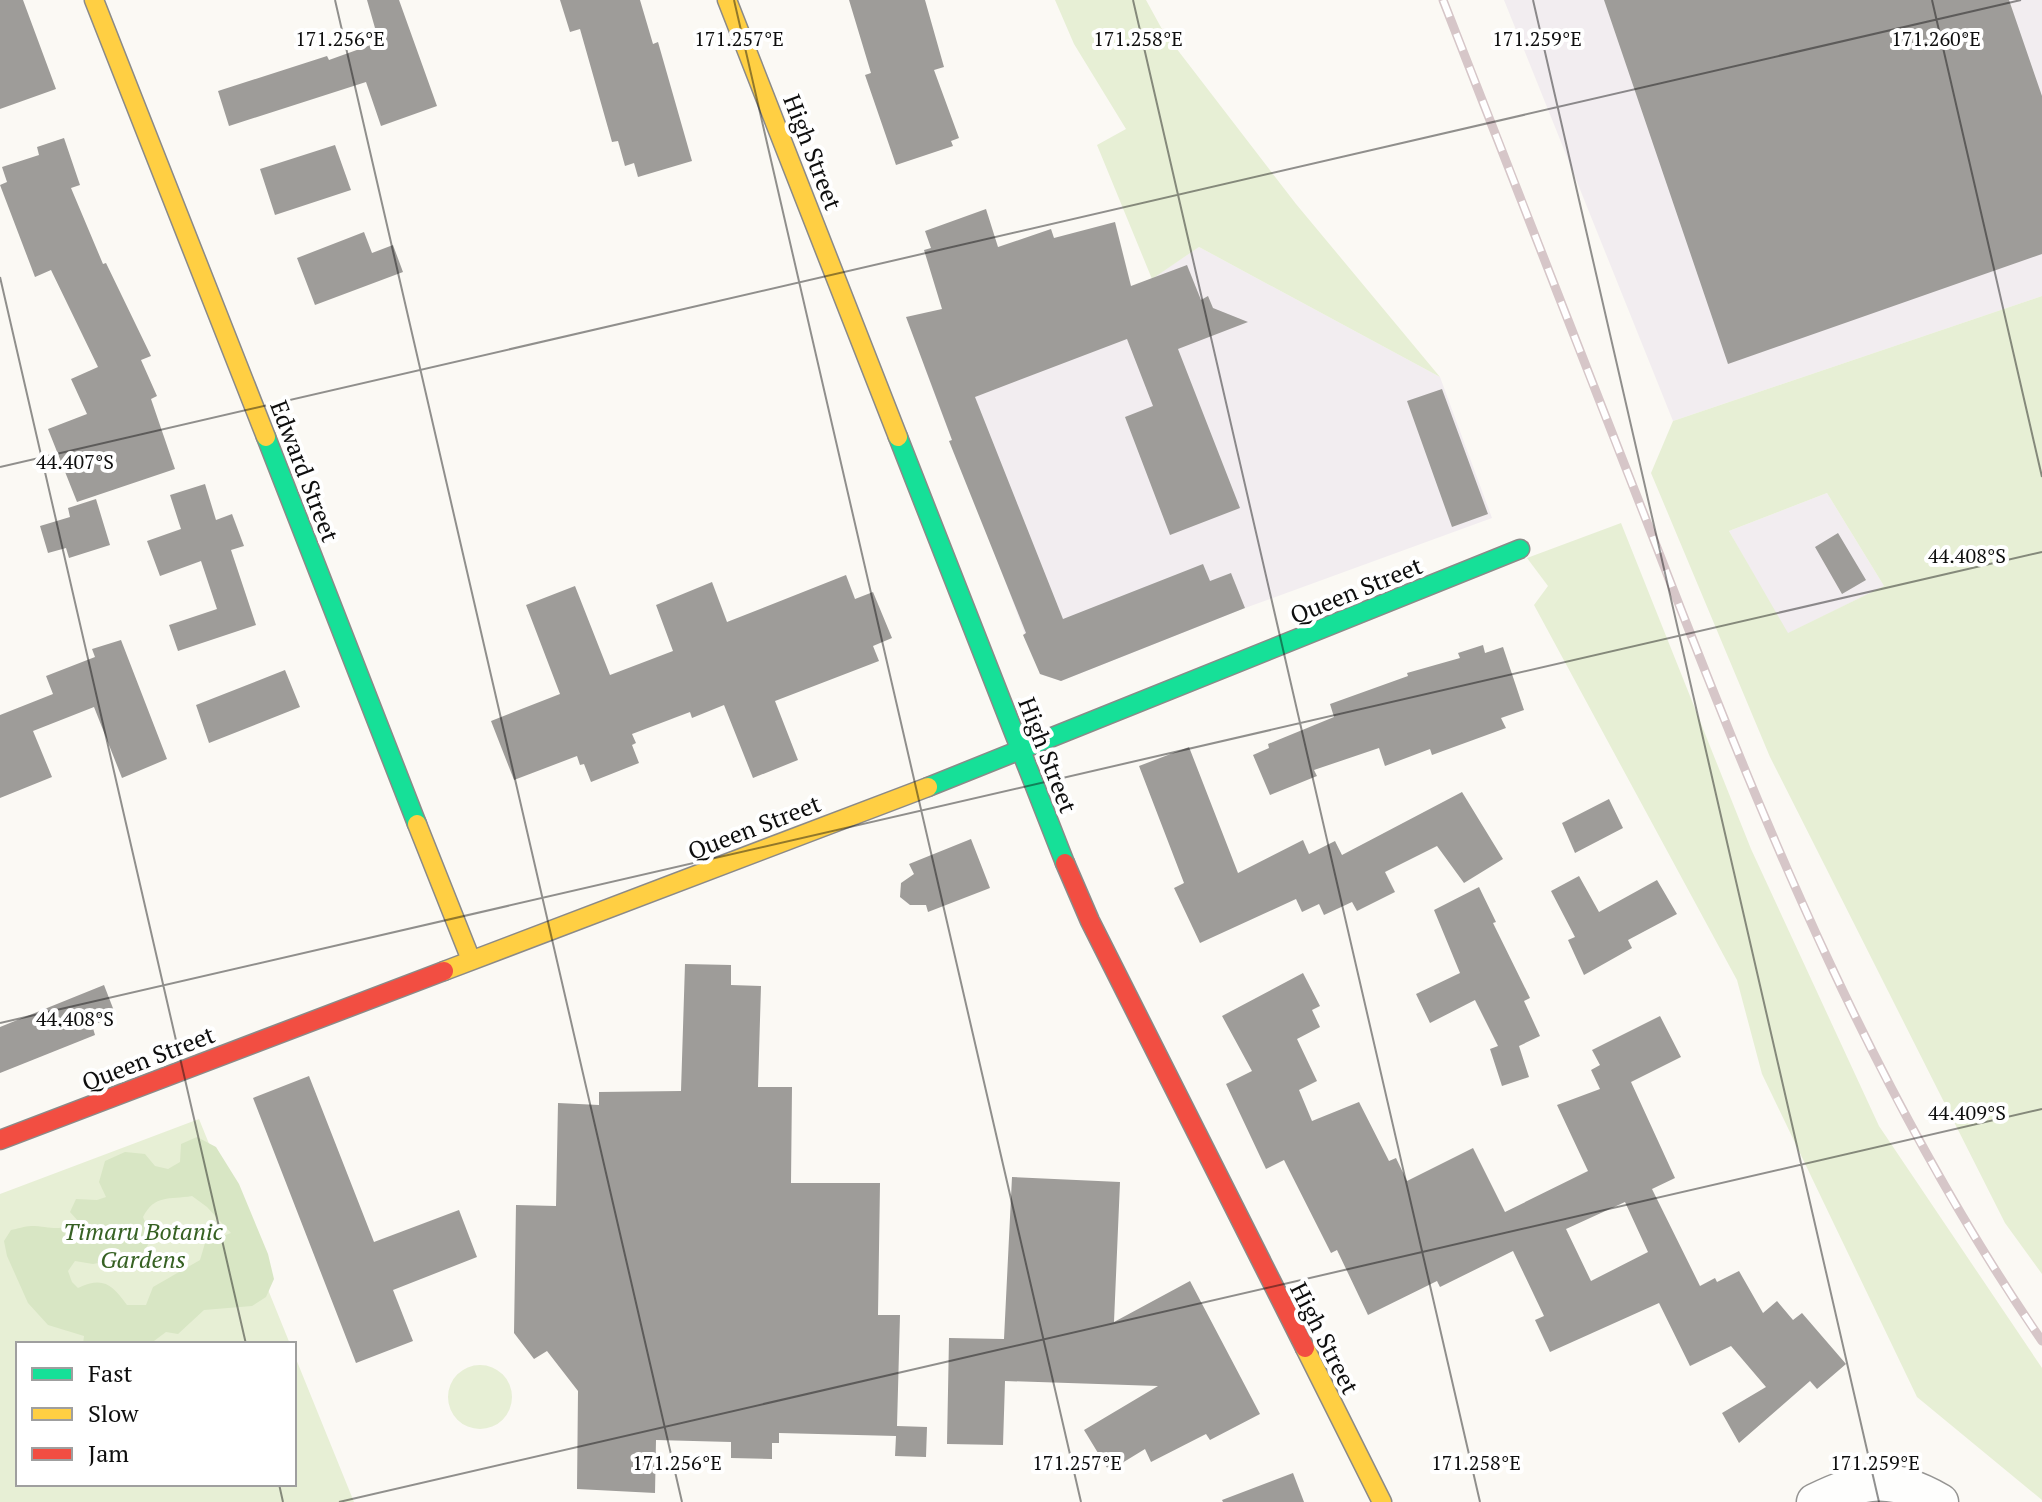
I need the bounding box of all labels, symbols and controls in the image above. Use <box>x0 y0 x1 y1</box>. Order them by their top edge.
text: 171.256°E <box>295 25 385 52</box>
text: 171.257°E <box>694 25 784 52</box>
text: 171.258°E <box>1093 25 1183 52</box>
text: 171.259°E <box>1492 25 1582 52</box>
text: 171.260°E <box>1891 25 1981 52</box>
street label: High Street <box>776 90 850 214</box>
street label: Edward Street <box>263 396 347 547</box>
text: 44.407°S <box>36 448 114 475</box>
text: 44.408°S <box>1928 542 2006 569</box>
street label: Queen Street <box>1285 549 1427 631</box>
street label: High Street <box>1011 693 1085 817</box>
street label: Queen Street <box>683 787 825 867</box>
text: 44.408°S <box>36 1005 114 1032</box>
street label: Queen Street <box>77 1018 219 1098</box>
text: 44.409°S <box>1928 1099 2006 1126</box>
park label: Timaru Botanic Gardens <box>63 1215 224 1275</box>
street label: High Street <box>1283 1277 1367 1399</box>
legend <box>16 1342 296 1486</box>
text: Fast <box>88 1357 133 1389</box>
text: Slow <box>88 1397 139 1429</box>
text: Jam <box>88 1437 129 1469</box>
text: 171.256°E <box>632 1449 722 1476</box>
text: 171.257°E <box>1032 1449 1122 1476</box>
text: 171.258°E <box>1431 1449 1521 1476</box>
text: 171.259°E <box>1830 1449 1920 1476</box>

